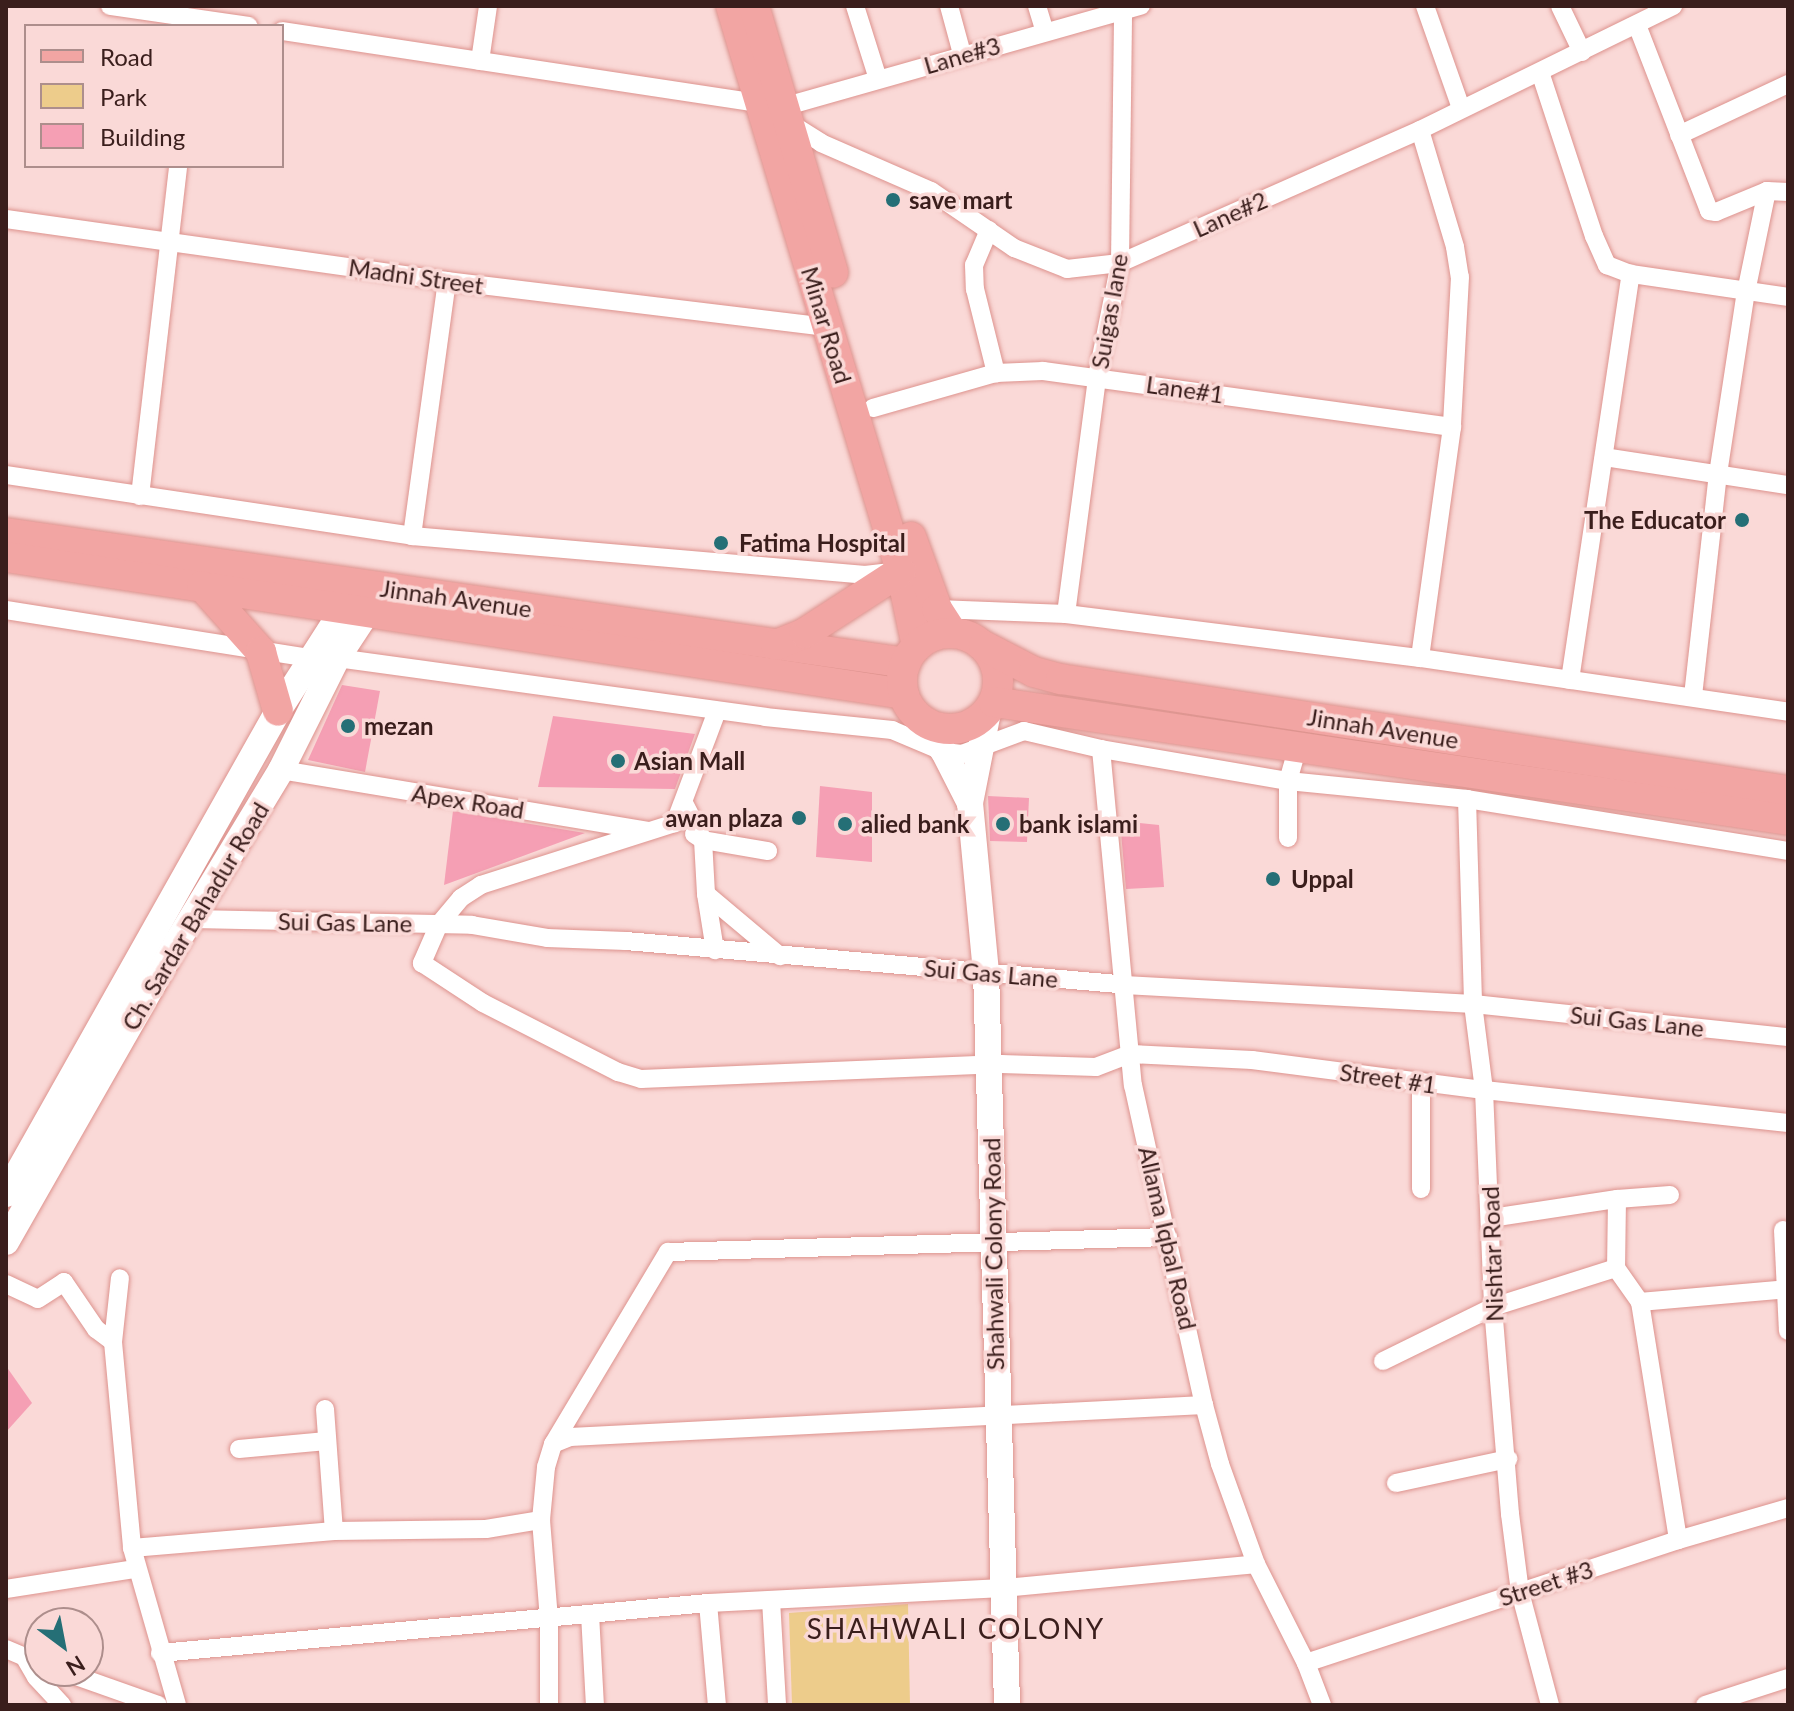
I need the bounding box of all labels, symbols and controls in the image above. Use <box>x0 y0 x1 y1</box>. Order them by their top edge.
legend <box>24 24 284 168</box>
street label: Lane#3 <box>920 30 1004 80</box>
text: Road <box>100 42 153 71</box>
text: Park <box>100 82 147 111</box>
text: Building <box>100 122 185 151</box>
street label: Lane#2 <box>1188 185 1272 243</box>
place label: save mart <box>909 186 1013 214</box>
marker: save mart <box>884 191 902 209</box>
street label: Suigas lane <box>1085 251 1133 371</box>
street label: Madni Street <box>347 252 485 300</box>
street label: Minar Road <box>795 263 859 387</box>
street label: Lane#1 <box>1144 369 1226 409</box>
place label: The Educator <box>1584 506 1726 534</box>
marker: The Educator <box>1733 511 1751 529</box>
place label: Fatima Hospital <box>739 529 906 557</box>
marker: Fatima Hospital <box>710 532 732 554</box>
street label: Jinnah Avenue <box>378 573 534 623</box>
street label: Jinnah Avenue <box>1305 702 1461 754</box>
place label: mezan <box>364 712 434 740</box>
marker: mezan <box>339 717 357 735</box>
place label: Asian Mall <box>634 747 745 775</box>
marker: Asian Mall <box>609 752 627 770</box>
street label: Apex Road <box>410 778 526 824</box>
street label: Ch. Sardar Bahadur Road <box>115 796 275 1036</box>
place label: awan plaza <box>665 804 783 832</box>
marker: awan plaza <box>790 809 808 827</box>
place label: alied bank <box>861 810 970 838</box>
place label: bank islami <box>1019 810 1138 838</box>
marker: alied bank <box>836 815 854 833</box>
marker: bank islami <box>994 815 1012 833</box>
place label: Uppal <box>1291 865 1354 893</box>
marker: Uppal <box>1262 868 1284 890</box>
street label: Sui Gas Lane <box>278 906 412 938</box>
street label: Sui Gas Lane <box>923 953 1059 993</box>
street label: Sui Gas Lane <box>1569 1000 1705 1042</box>
street label: Street #1 <box>1338 1057 1438 1099</box>
street label: Shahwali Colony Road <box>977 1137 1009 1371</box>
street label: Allama Iqbal Road <box>1133 1143 1203 1333</box>
street label: Nishtar Road <box>1475 1185 1509 1323</box>
street label: Street #3 <box>1495 1554 1597 1612</box>
north arrow <box>24 1607 104 1687</box>
district label: SHAHWALI COLONY <box>807 1611 1105 1645</box>
text: N <box>62 1650 90 1682</box>

